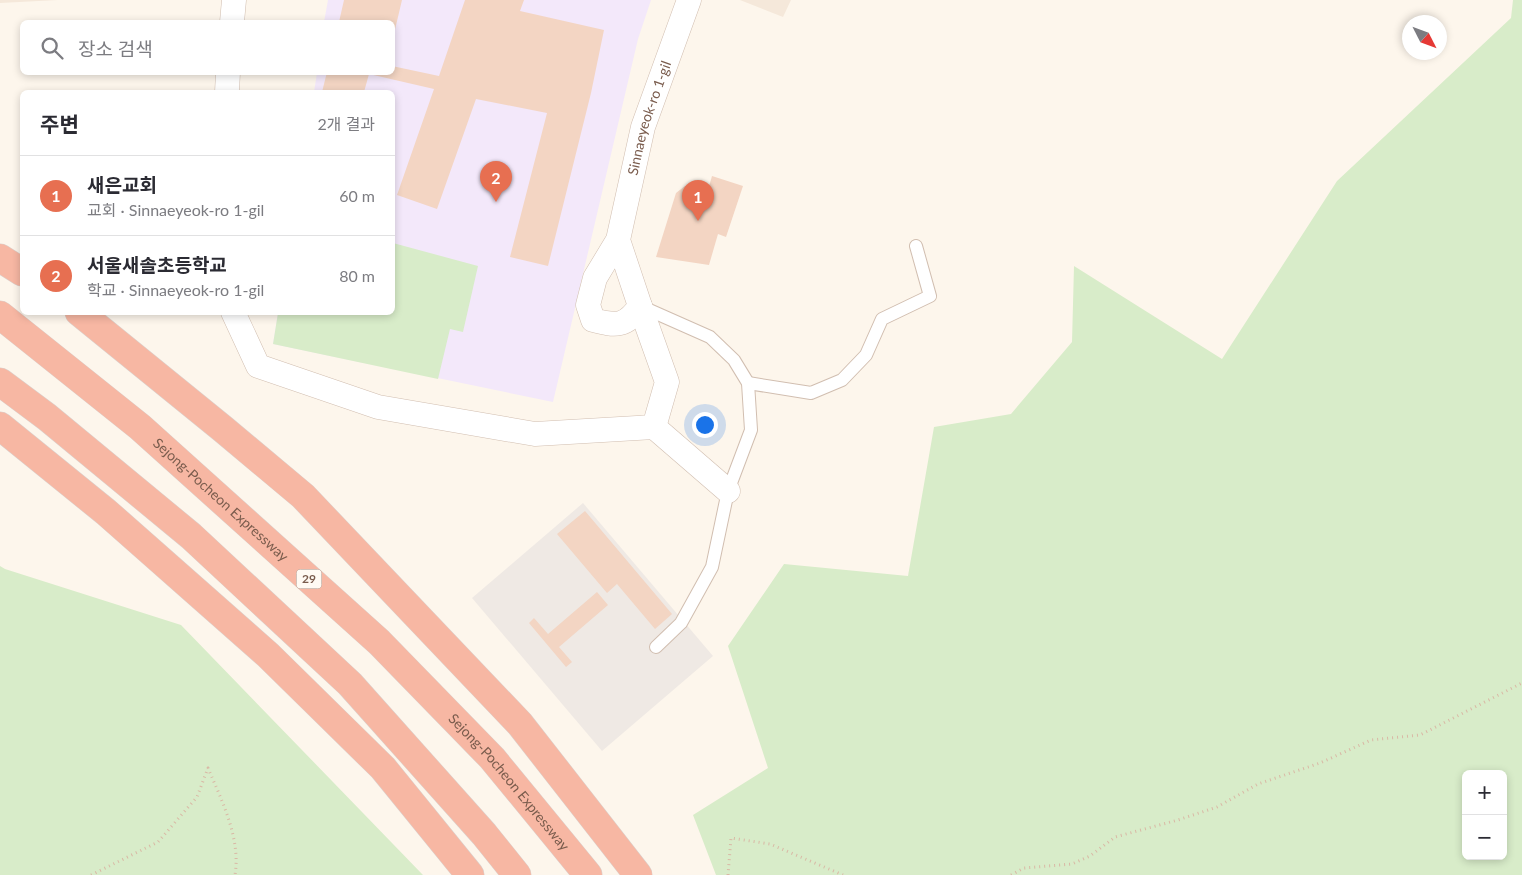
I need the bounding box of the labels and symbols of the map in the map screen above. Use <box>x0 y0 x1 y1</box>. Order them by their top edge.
north arrow <box>1402 15 1447 60</box>
street label: Sinnaeyeok-ro 1-gil <box>624 58 674 177</box>
pin: 2 <box>480 161 512 202</box>
pin: 1 <box>682 180 714 221</box>
your location <box>692 412 718 438</box>
street label: Sejong-Pocheon Expressway <box>150 434 293 565</box>
road number: 29 <box>296 570 322 588</box>
street label: Sejong-Pocheon Expressway <box>445 710 574 854</box>

